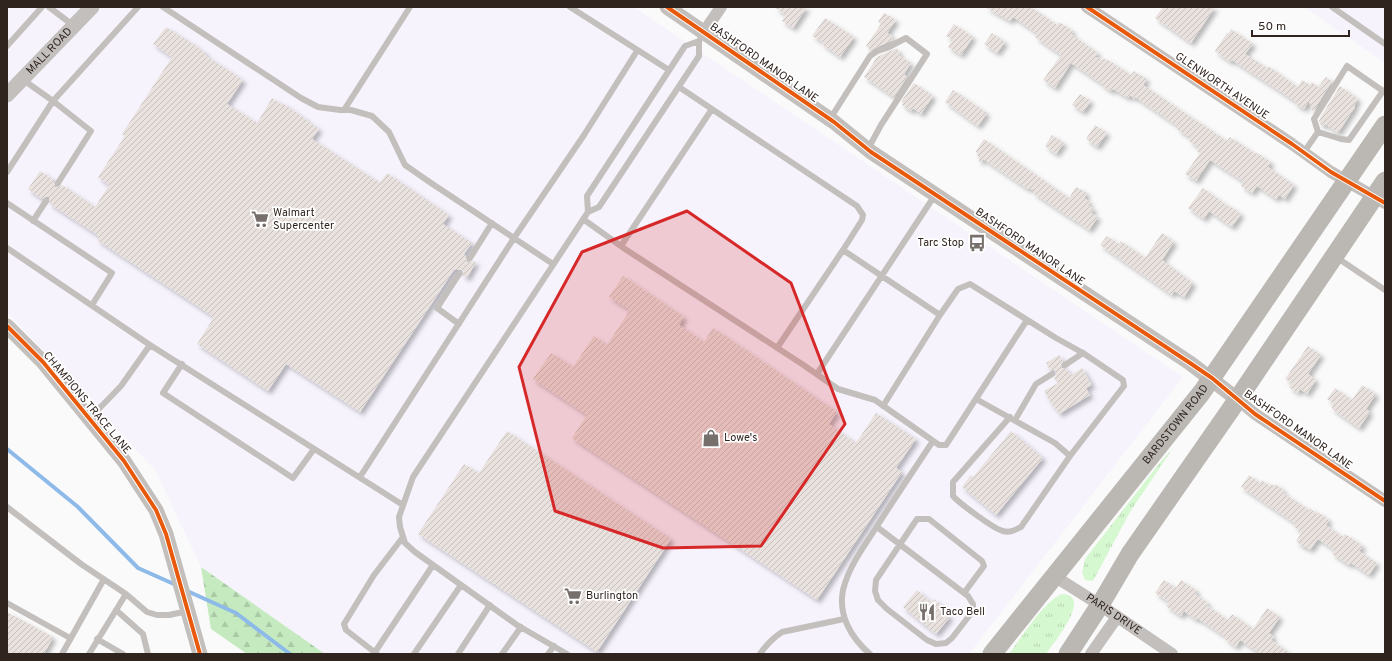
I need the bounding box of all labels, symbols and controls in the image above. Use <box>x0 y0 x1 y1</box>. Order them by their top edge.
scale bar <box>1252 12 1349 38</box>
text: 50 m <box>1258 19 1286 35</box>
street label: BASHFORD MANOR LANE <box>707 20 821 106</box>
street label: MALL ROAD <box>23 25 75 78</box>
street label: GLENWORTH AVENUE <box>1172 49 1272 123</box>
street label: BASHFORD MANOR LANE <box>972 205 1088 289</box>
place label: Walmart Supercenter <box>273 206 335 233</box>
supermarket icon: Walmart Supercenter <box>250 209 270 229</box>
bus stop icon: Tarc Stop <box>967 233 987 253</box>
place label: Tarc Stop <box>917 236 964 250</box>
street label: CHAMPIONS TRACE LANE <box>40 349 134 457</box>
street label: BARDSTOWN ROAD <box>1140 382 1212 467</box>
street label: BASHFORD MANOR LANE <box>1241 387 1355 473</box>
shop icon: Lowe's <box>701 428 721 448</box>
place label: Lowe's <box>724 431 757 445</box>
supermarket icon: Burlington <box>563 586 583 606</box>
place label: Burlington <box>586 589 638 603</box>
street label: PARIS DRIVE <box>1083 591 1144 638</box>
restaurant icon: Taco Bell <box>917 602 937 622</box>
place label: Taco Bell <box>940 605 985 619</box>

